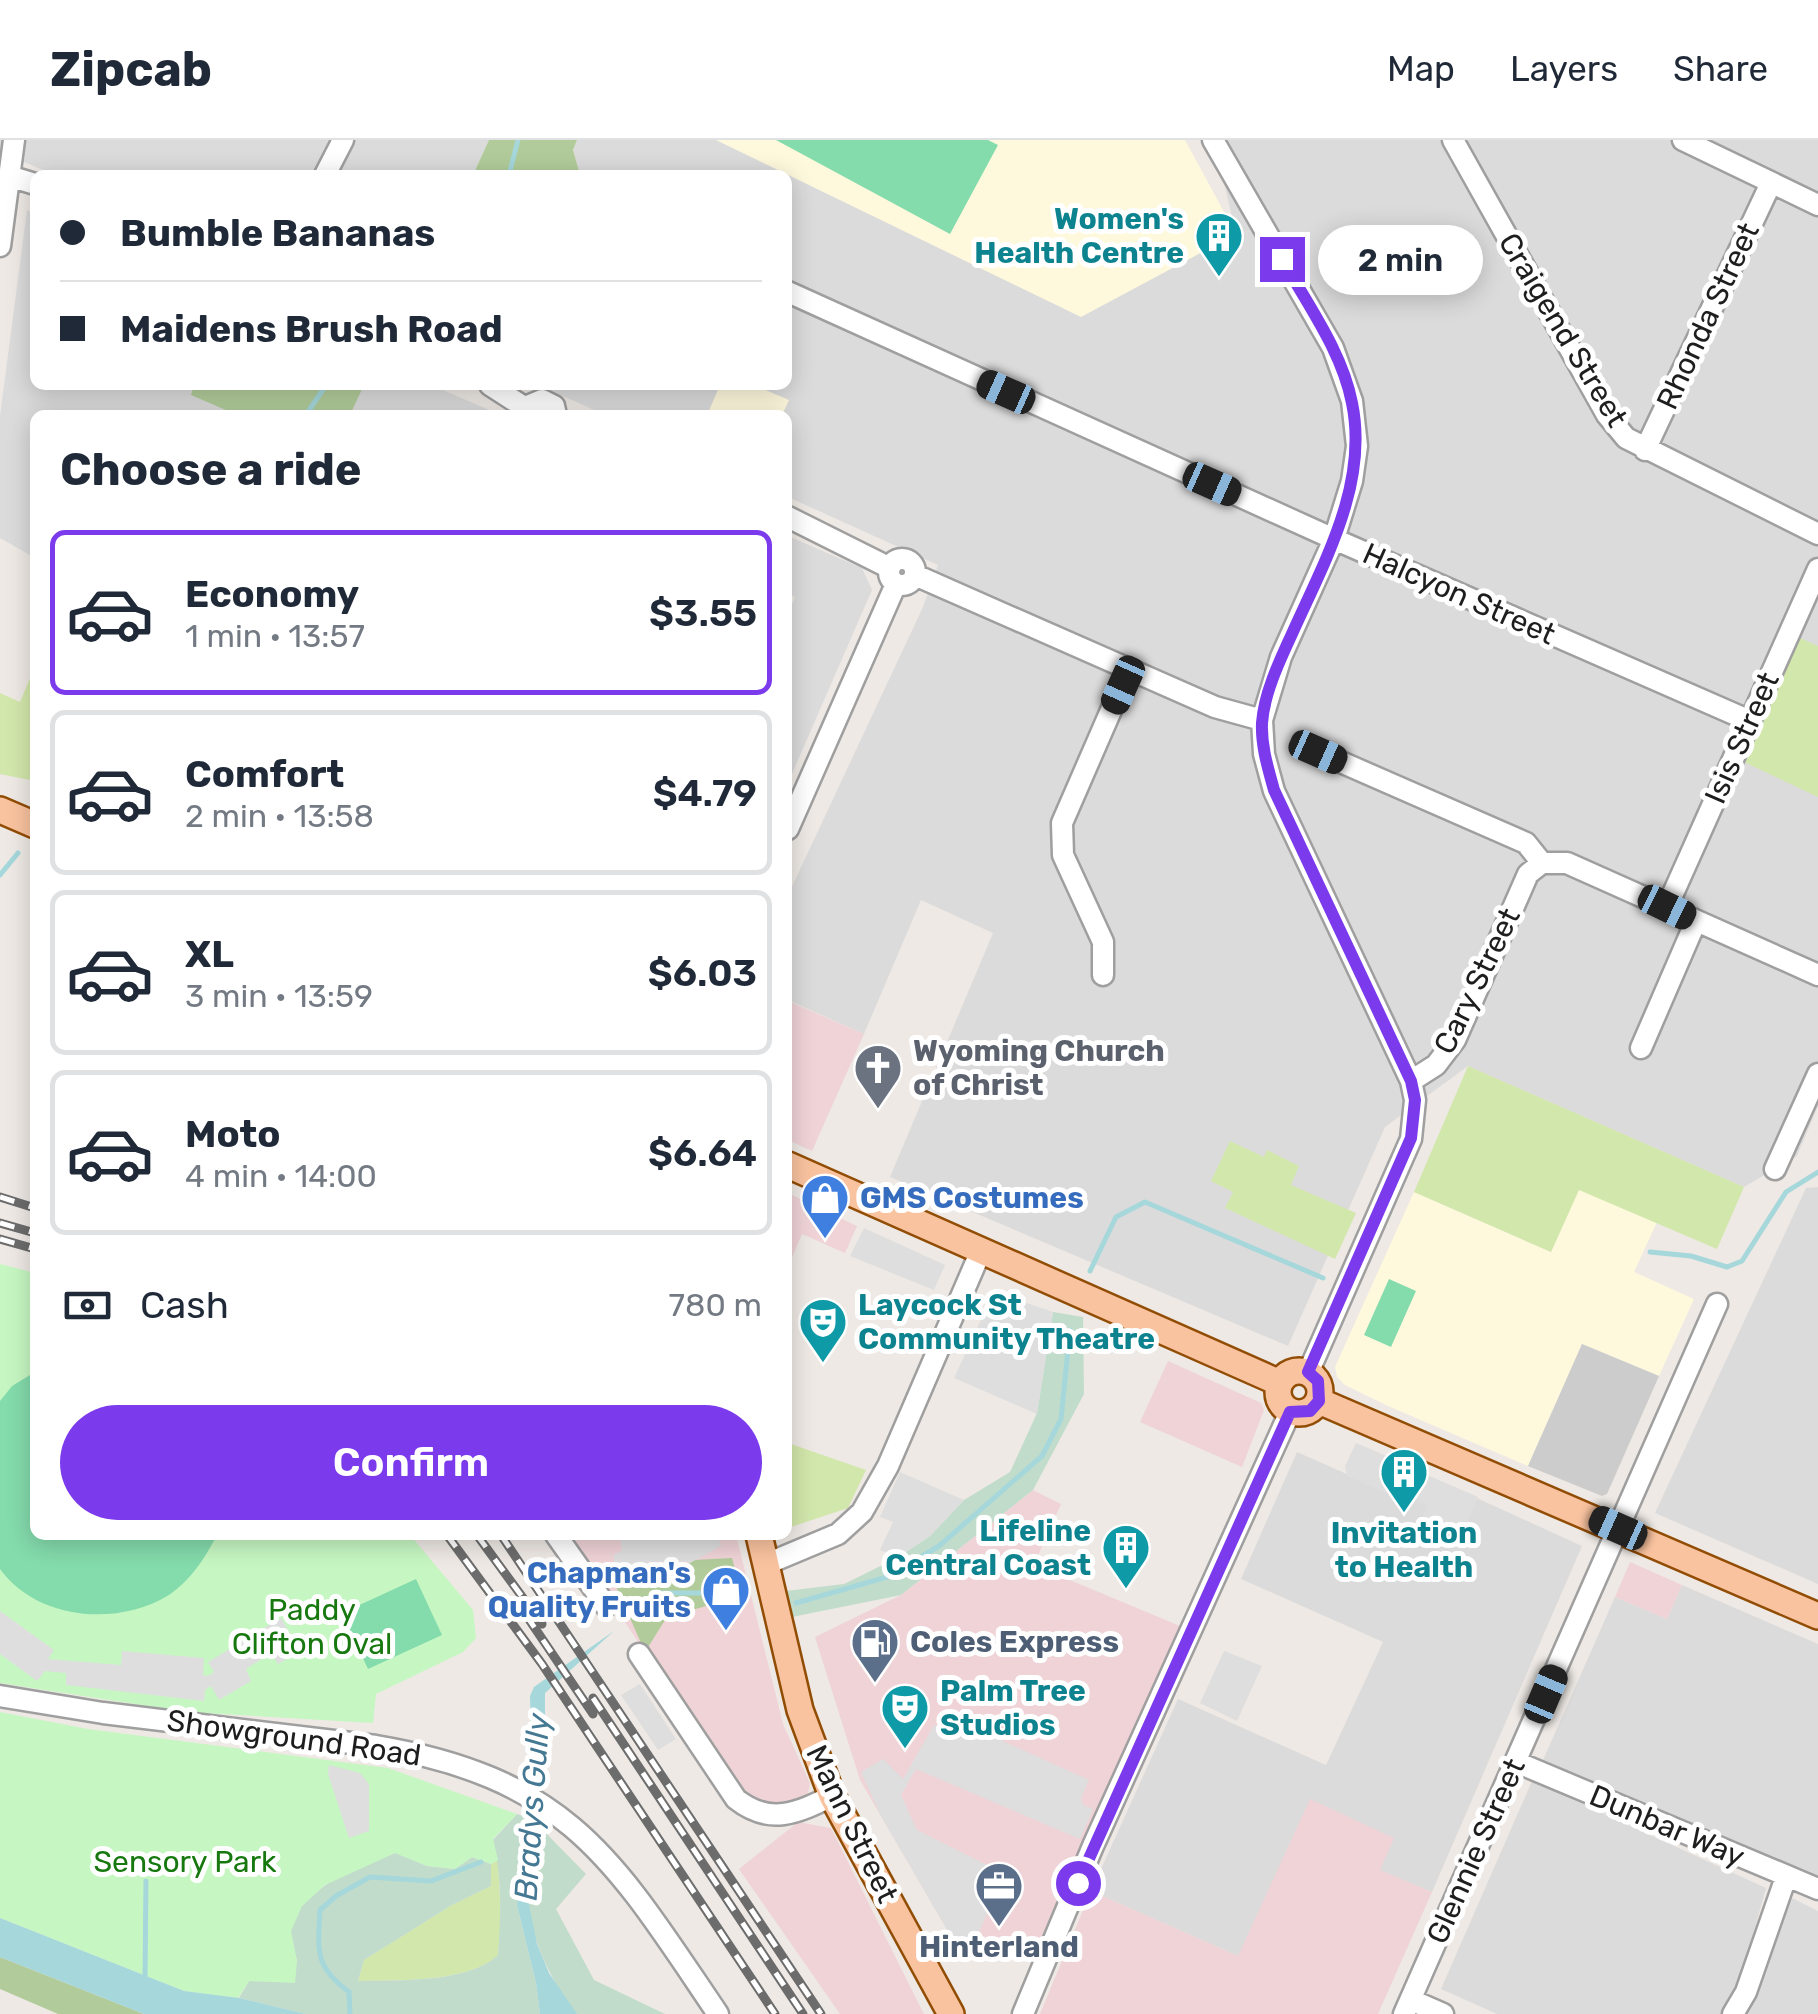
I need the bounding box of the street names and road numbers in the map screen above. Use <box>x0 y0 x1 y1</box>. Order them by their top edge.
street label: Rhonda Street <box>1649 217 1767 415</box>
street label: Craigend Street <box>1491 227 1635 434</box>
street label: Halcyon Street <box>1357 535 1561 653</box>
street label: Isis Street <box>1697 666 1787 809</box>
street label: Cary Street <box>1426 902 1528 1060</box>
street label: Showground Road <box>165 1702 423 1774</box>
street label: Mann Street <box>798 1739 906 1909</box>
street label: Glennie Street <box>1419 1753 1533 1949</box>
street label: Dunbar Way <box>1584 1777 1750 1875</box>

